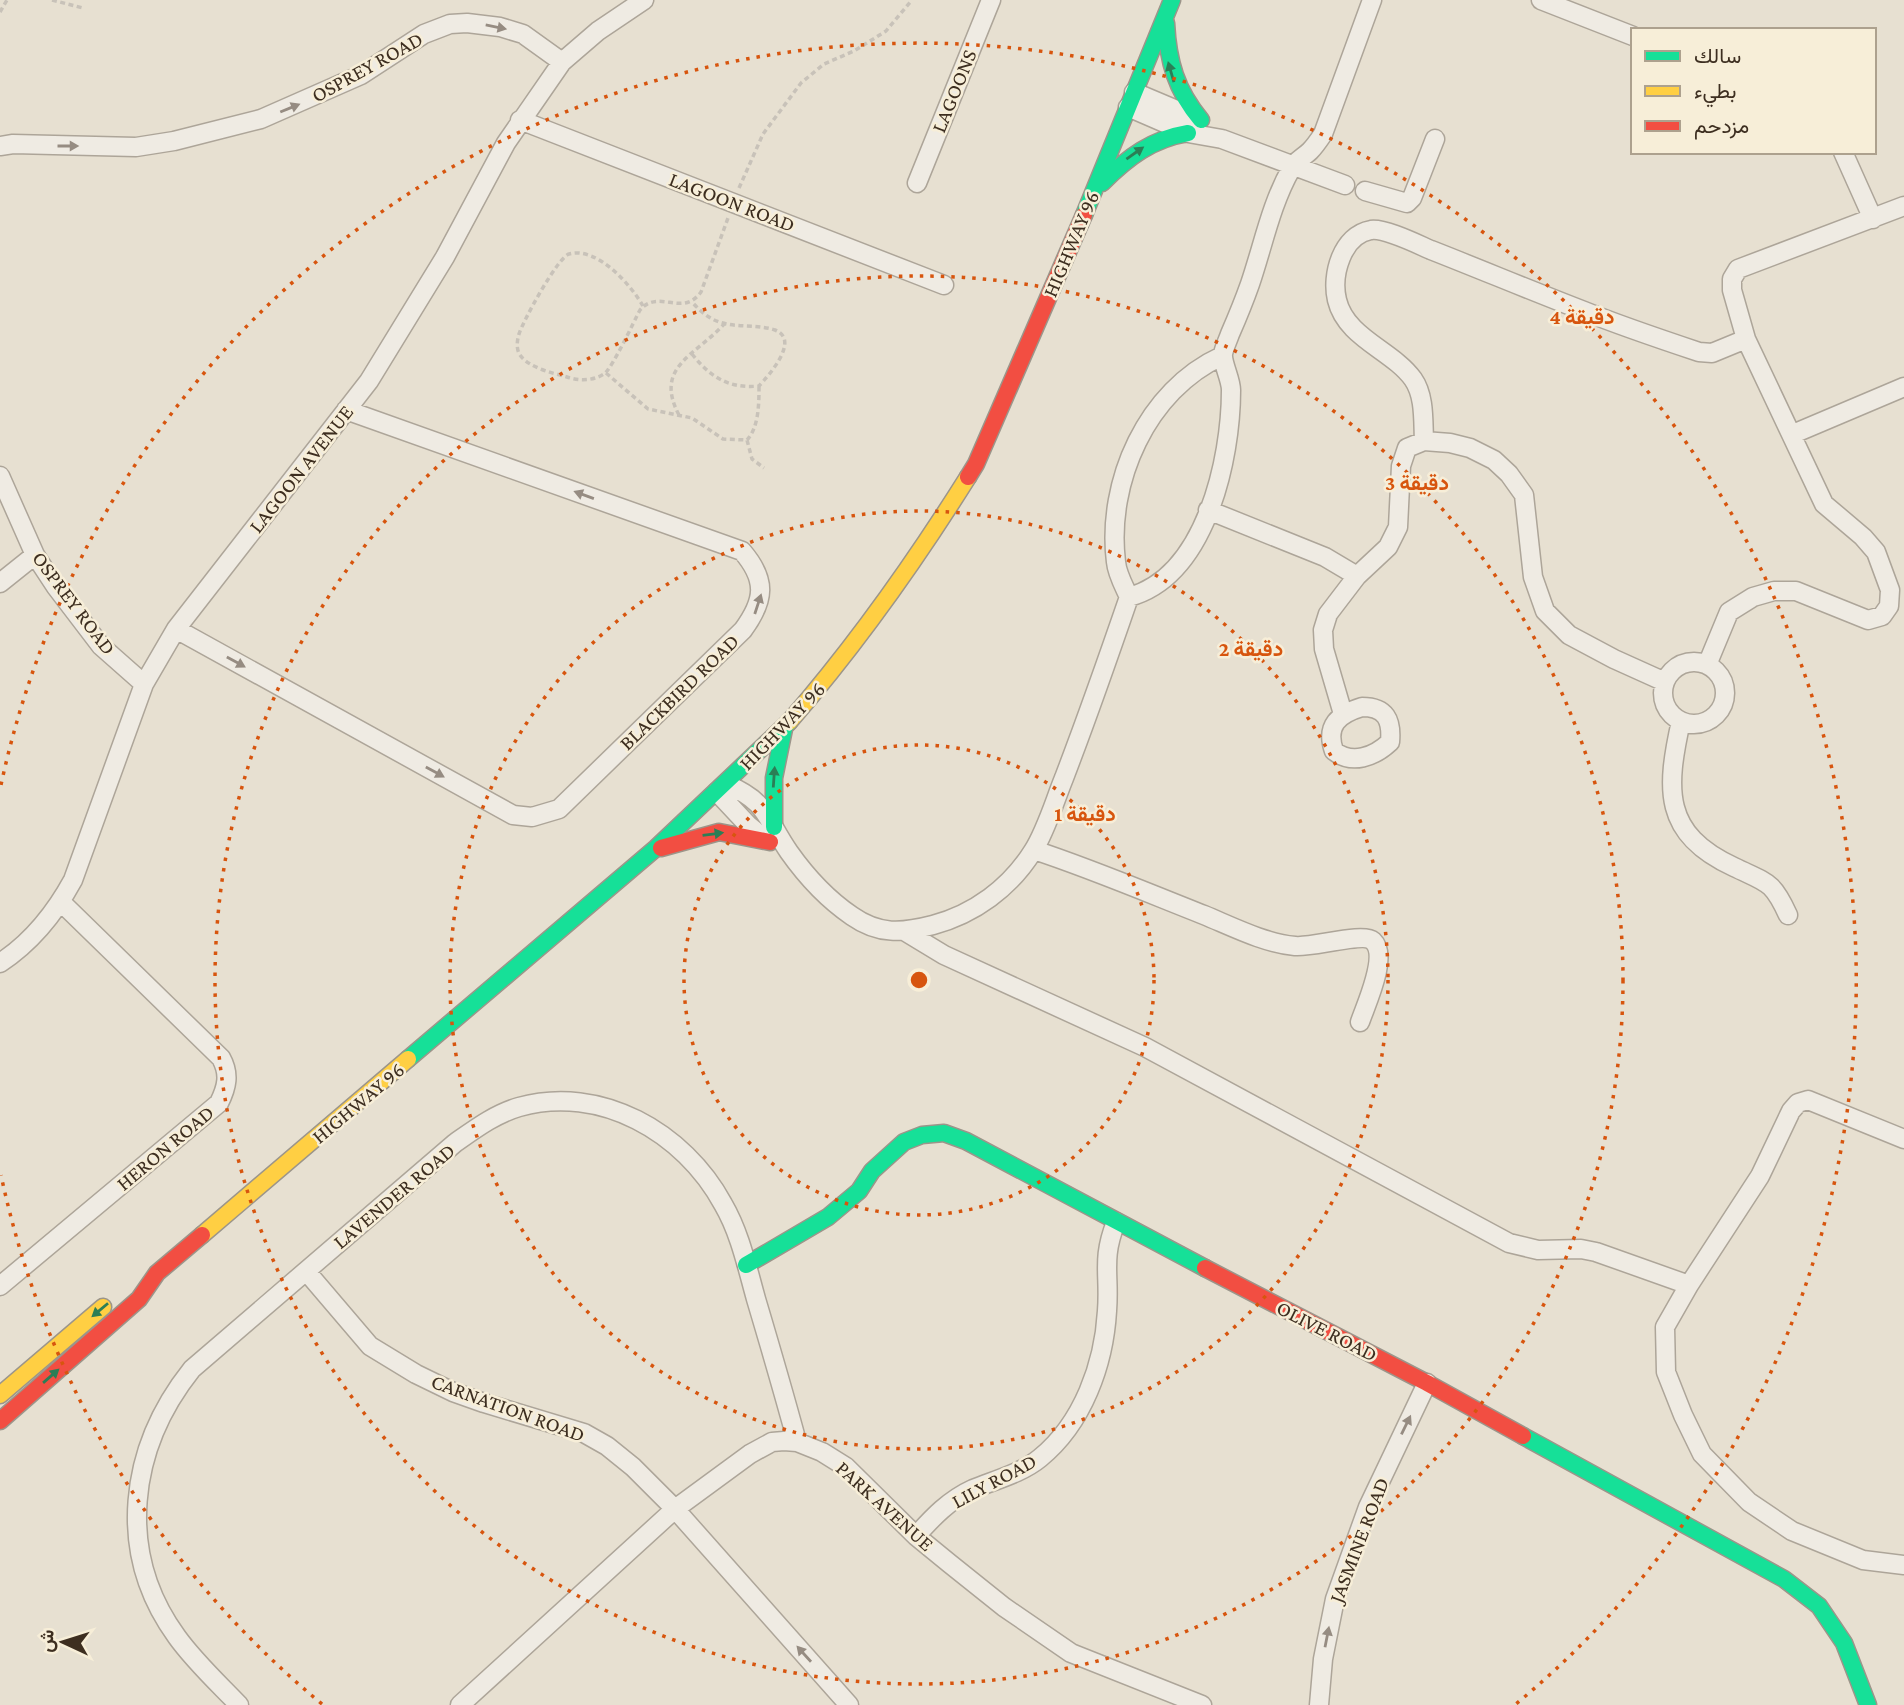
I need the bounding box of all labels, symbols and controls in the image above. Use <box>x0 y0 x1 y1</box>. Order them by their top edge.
one-way arrow <box>485 22 507 33</box>
street label: OSPREY ROAD <box>307 27 427 107</box>
legend <box>1631 28 1876 154</box>
text: سالك <box>1694 44 1741 68</box>
street label: LAGOONS <box>927 46 982 136</box>
one-way arrow <box>1165 60 1176 82</box>
text: بطيء <box>1694 79 1737 108</box>
one-way arrow <box>280 102 301 113</box>
text: مزدحم <box>1694 114 1749 140</box>
one-way arrow <box>57 140 79 152</box>
one-way arrow <box>1126 146 1144 160</box>
street label: LAGOON ROAD <box>666 167 798 237</box>
street label: HIGHWAY 96 <box>1038 187 1104 301</box>
text: 4 دقيقة <box>1550 305 1614 329</box>
street label: LAGOON AVENUE <box>244 400 358 538</box>
text: 3 دقيقة <box>1385 471 1449 495</box>
one-way arrow <box>573 489 594 500</box>
street label: OSPREY ROAD <box>27 546 121 660</box>
one-way arrow <box>753 593 763 614</box>
street label: BLACKBIRD ROAD <box>614 629 744 755</box>
text: 2 دقيقة <box>1219 637 1283 661</box>
one-way arrow <box>226 656 246 668</box>
street label: HIGHWAY 96 <box>734 677 830 775</box>
one-way arrow <box>425 766 445 778</box>
one-way arrow <box>768 766 779 788</box>
text: 1 دقيقة <box>1054 802 1116 826</box>
one-way arrow <box>702 828 724 839</box>
centre of rings <box>907 968 931 992</box>
street label: HIGHWAY 96 <box>307 1057 409 1149</box>
street label: HERON ROAD <box>111 1100 219 1196</box>
street label: LAVENDER ROAD <box>328 1138 460 1254</box>
street label: OLIVE ROAD <box>1273 1295 1381 1367</box>
one-way arrow <box>91 1302 109 1317</box>
one-way arrow <box>43 1369 60 1384</box>
street label: CARNATION ROAD <box>428 1369 588 1447</box>
one-way arrow <box>1401 1415 1412 1435</box>
street label: LILY ROAD <box>948 1449 1040 1513</box>
street label: PARK AVENUE <box>831 1456 939 1556</box>
street label: JASMINE ROAD <box>1323 1474 1394 1608</box>
north arrow <box>28 1607 98 1677</box>
one-way arrow <box>1322 1626 1333 1648</box>
text: ش <box>35 1629 59 1653</box>
one-way arrow <box>796 1645 812 1663</box>

